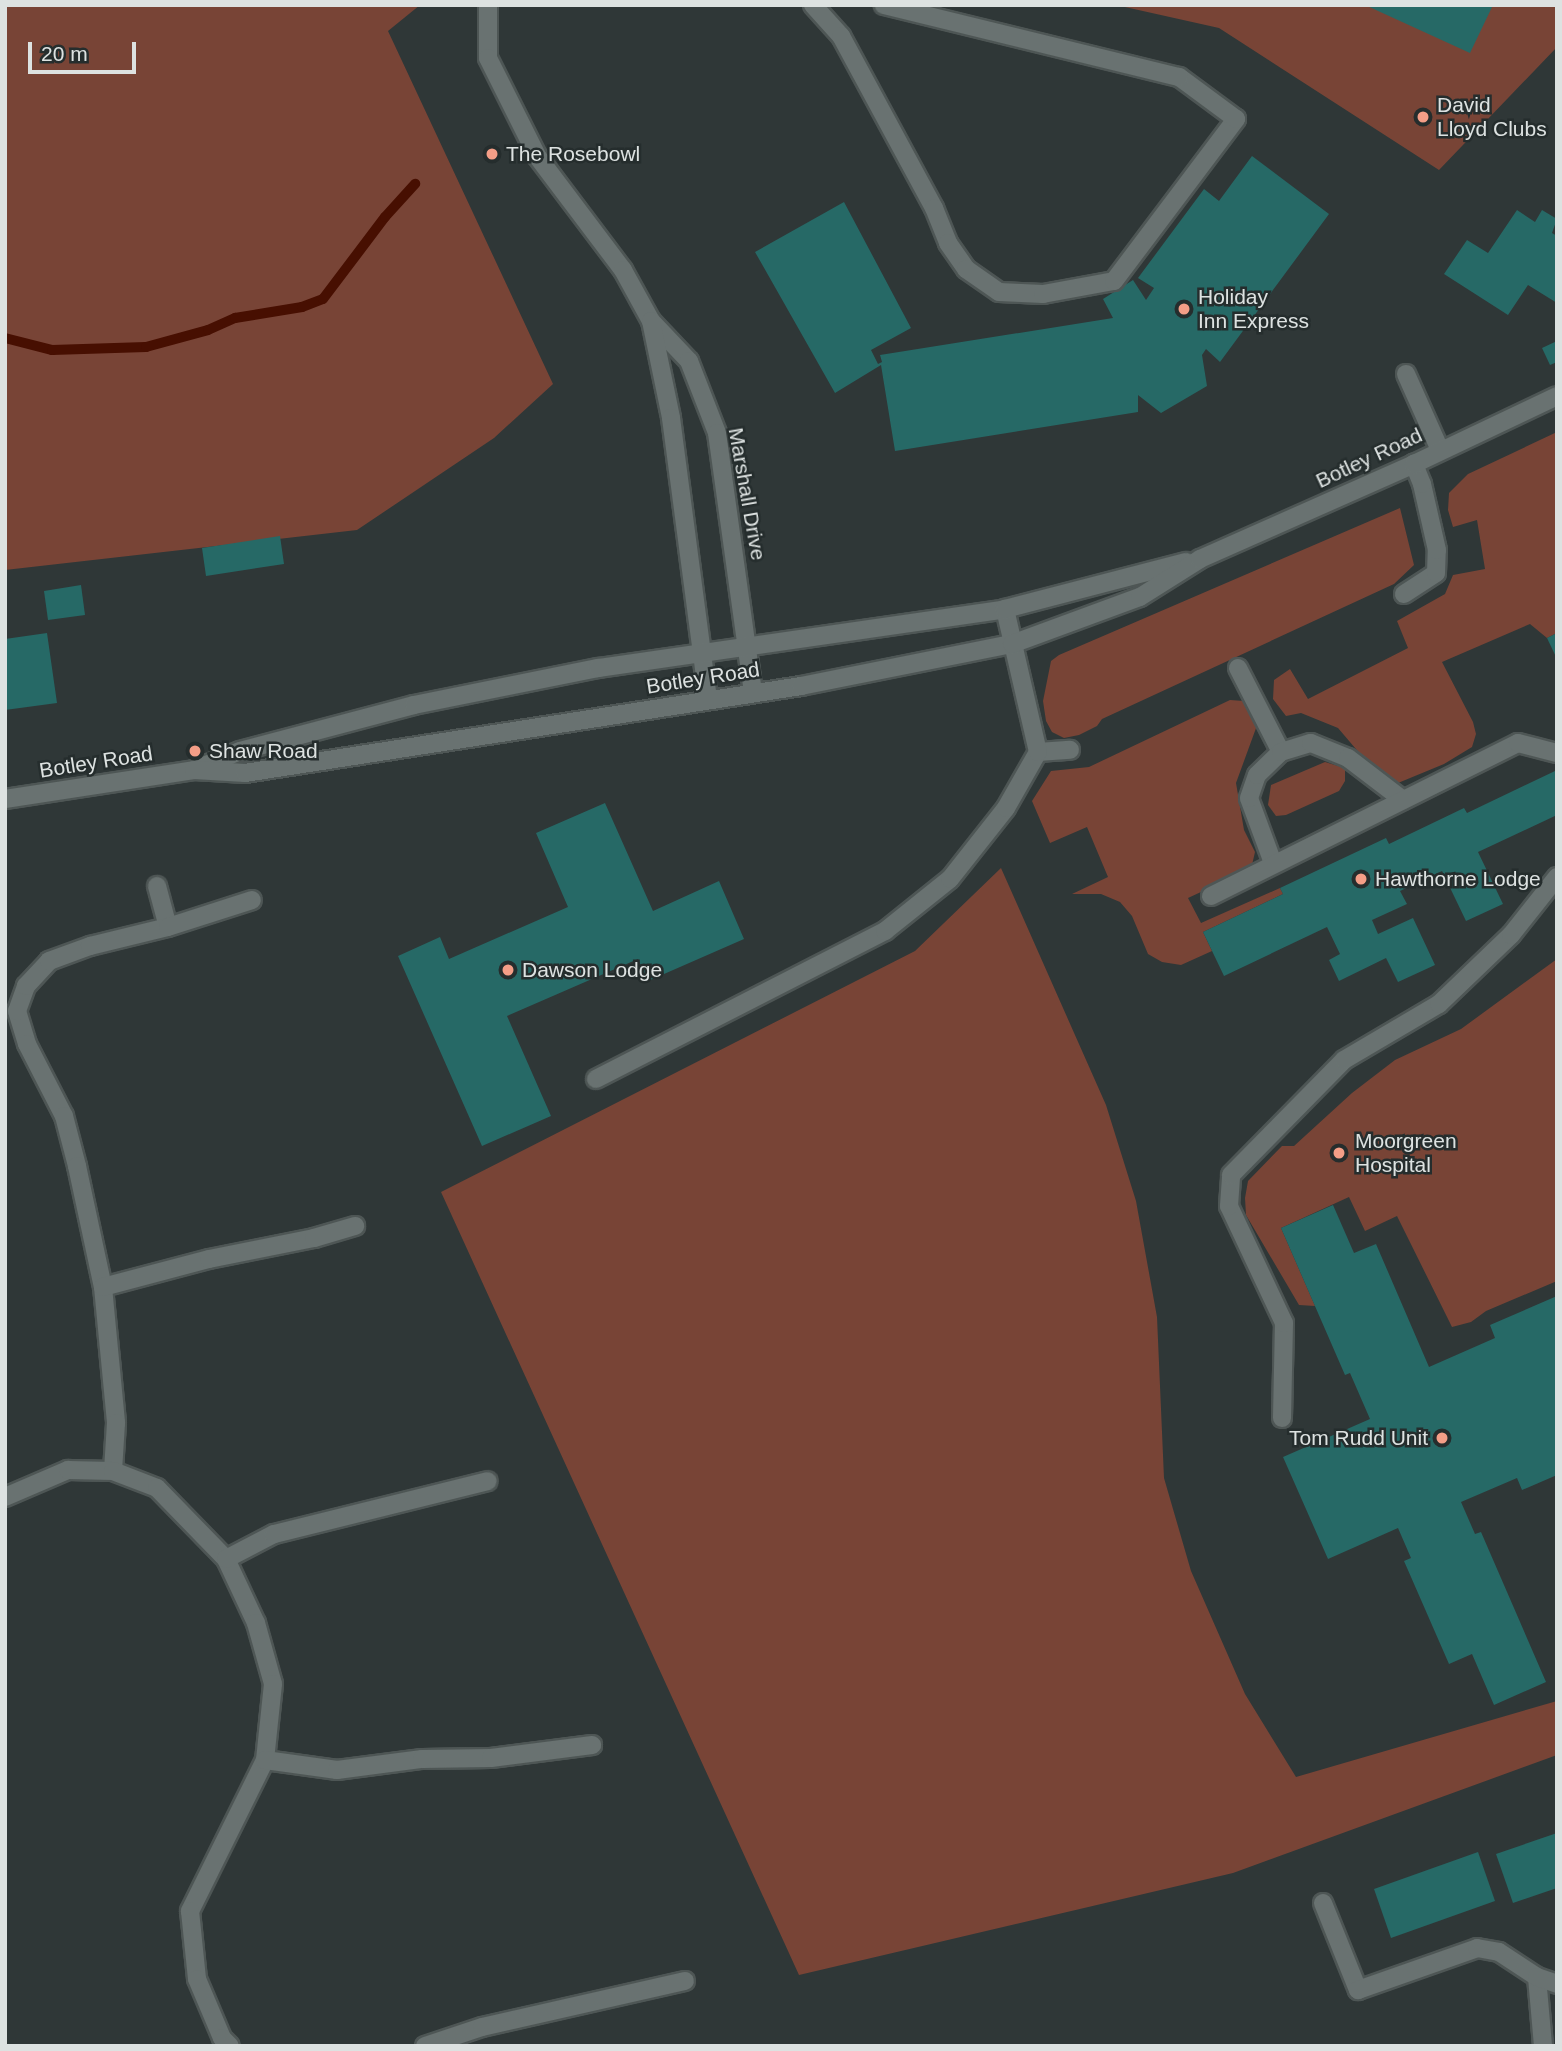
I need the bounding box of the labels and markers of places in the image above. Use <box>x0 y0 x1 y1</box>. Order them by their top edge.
place label: David Lloyd Clubs <box>1437 92 1547 142</box>
marker: David Lloyd Clubs <box>1415 109 1431 125</box>
place label: The Rosebowl <box>506 141 640 167</box>
marker: The Rosebowl <box>484 146 500 162</box>
place label: Holiday Inn Express <box>1198 284 1309 334</box>
marker: Holiday Inn Express <box>1176 301 1192 317</box>
place label: Shaw Road <box>209 738 318 764</box>
marker: Shaw Road <box>187 743 203 759</box>
place label: Hawthorne Lodge <box>1375 866 1541 892</box>
marker: Hawthorne Lodge <box>1353 871 1369 887</box>
place label: Dawson Lodge <box>522 957 662 983</box>
marker: Dawson Lodge <box>500 962 516 978</box>
place label: Moorgreen Hospital <box>1355 1128 1457 1178</box>
marker: Moorgreen Hospital <box>1329 1143 1349 1163</box>
place label: Tom Rudd Unit <box>1289 1425 1428 1451</box>
marker: Tom Rudd Unit <box>1434 1430 1450 1446</box>

